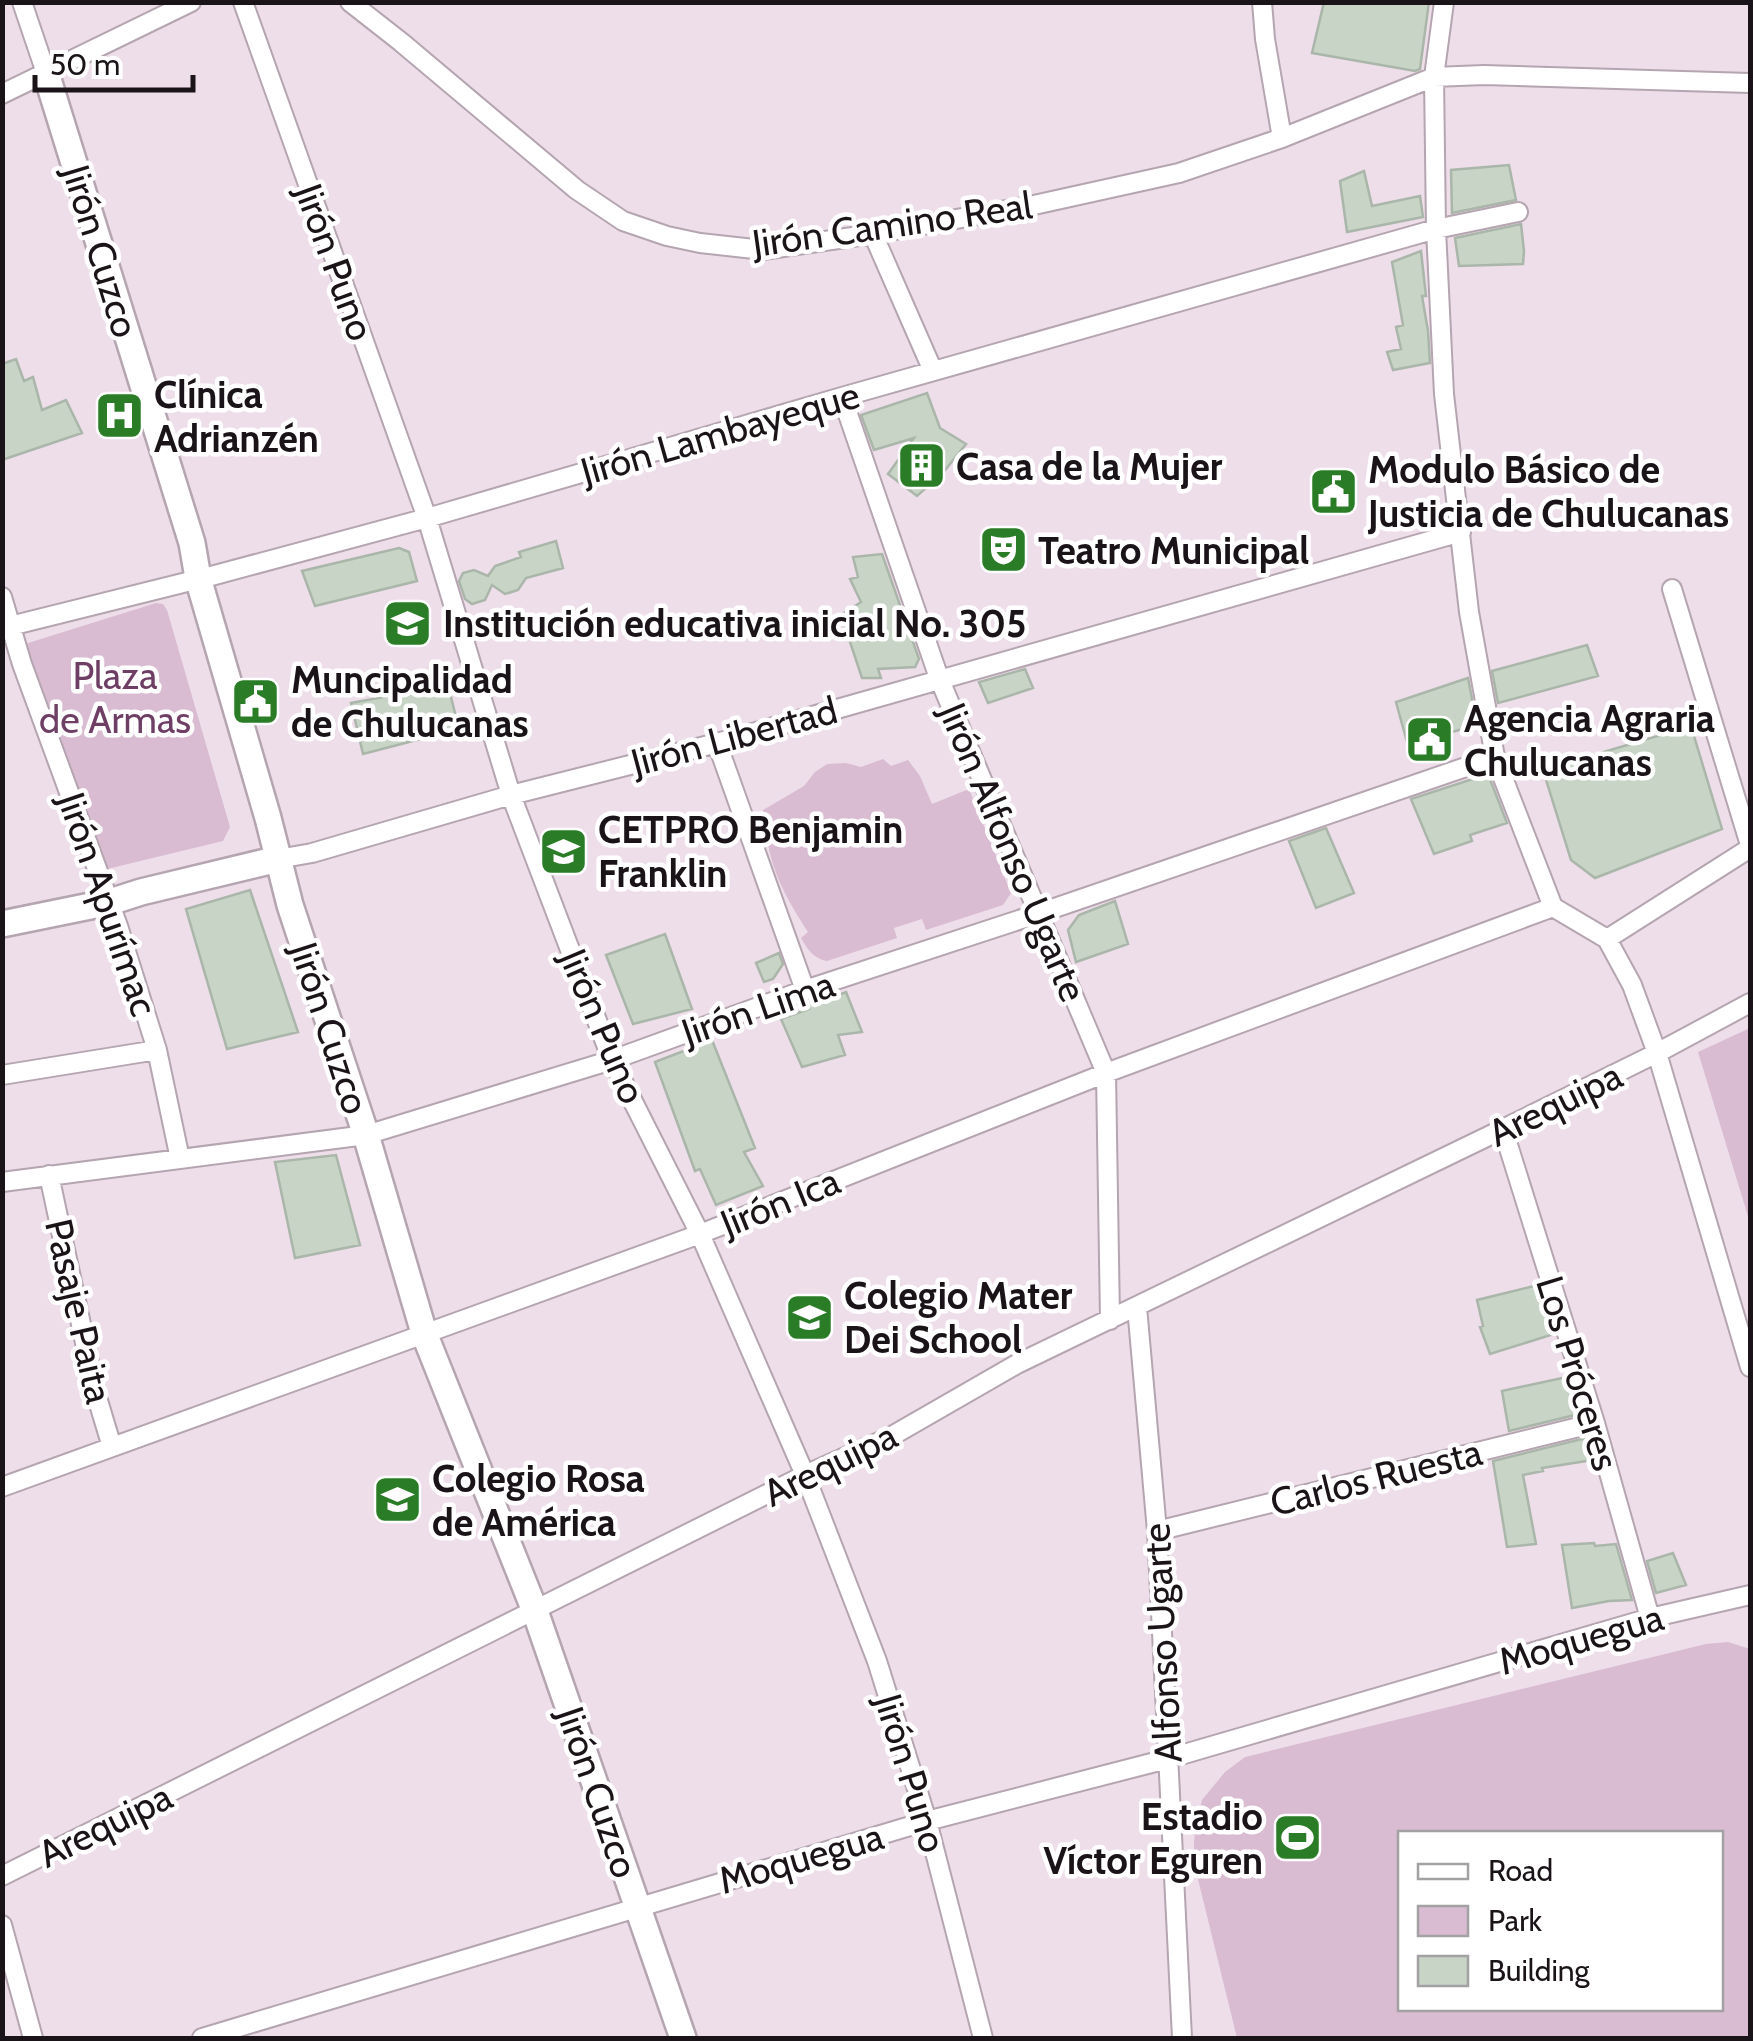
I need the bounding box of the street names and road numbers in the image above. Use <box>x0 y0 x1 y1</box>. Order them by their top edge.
street label: Jirón Cuzco <box>52 158 149 343</box>
street label: Jirón Puno <box>285 176 385 347</box>
street label: Jirón Camino Real <box>748 181 1035 267</box>
street label: Jirón Lambayeque <box>574 371 865 496</box>
street label: Jirón Libertad <box>625 686 842 786</box>
street label: Jirón Alfonso Ugarte <box>929 695 1097 1008</box>
street label: Jirón Apurímac <box>48 785 168 1022</box>
street label: Jirón Cuzco <box>280 935 380 1120</box>
street label: Jirón Puno <box>549 941 657 1110</box>
street label: Jirón Lima <box>675 960 840 1056</box>
street label: Arequipa <box>1480 1052 1630 1156</box>
street label: Jirón Ica <box>713 1157 846 1247</box>
street label: Pasaje Paita <box>35 1214 123 1408</box>
street label: Los Próceres <box>1526 1270 1630 1476</box>
street label: Arequipa <box>755 1412 905 1516</box>
street label: Carlos Ruesta <box>1265 1428 1487 1526</box>
street label: Alfonso Ugarte <box>1132 1522 1192 1764</box>
street label: Moquegua <box>1493 1593 1669 1685</box>
street label: Jirón Puno <box>864 1687 957 1858</box>
street label: Jirón Cuzco <box>547 1699 649 1884</box>
street label: Arequipa <box>30 1773 180 1877</box>
street label: Moquegua <box>713 1812 889 1904</box>

